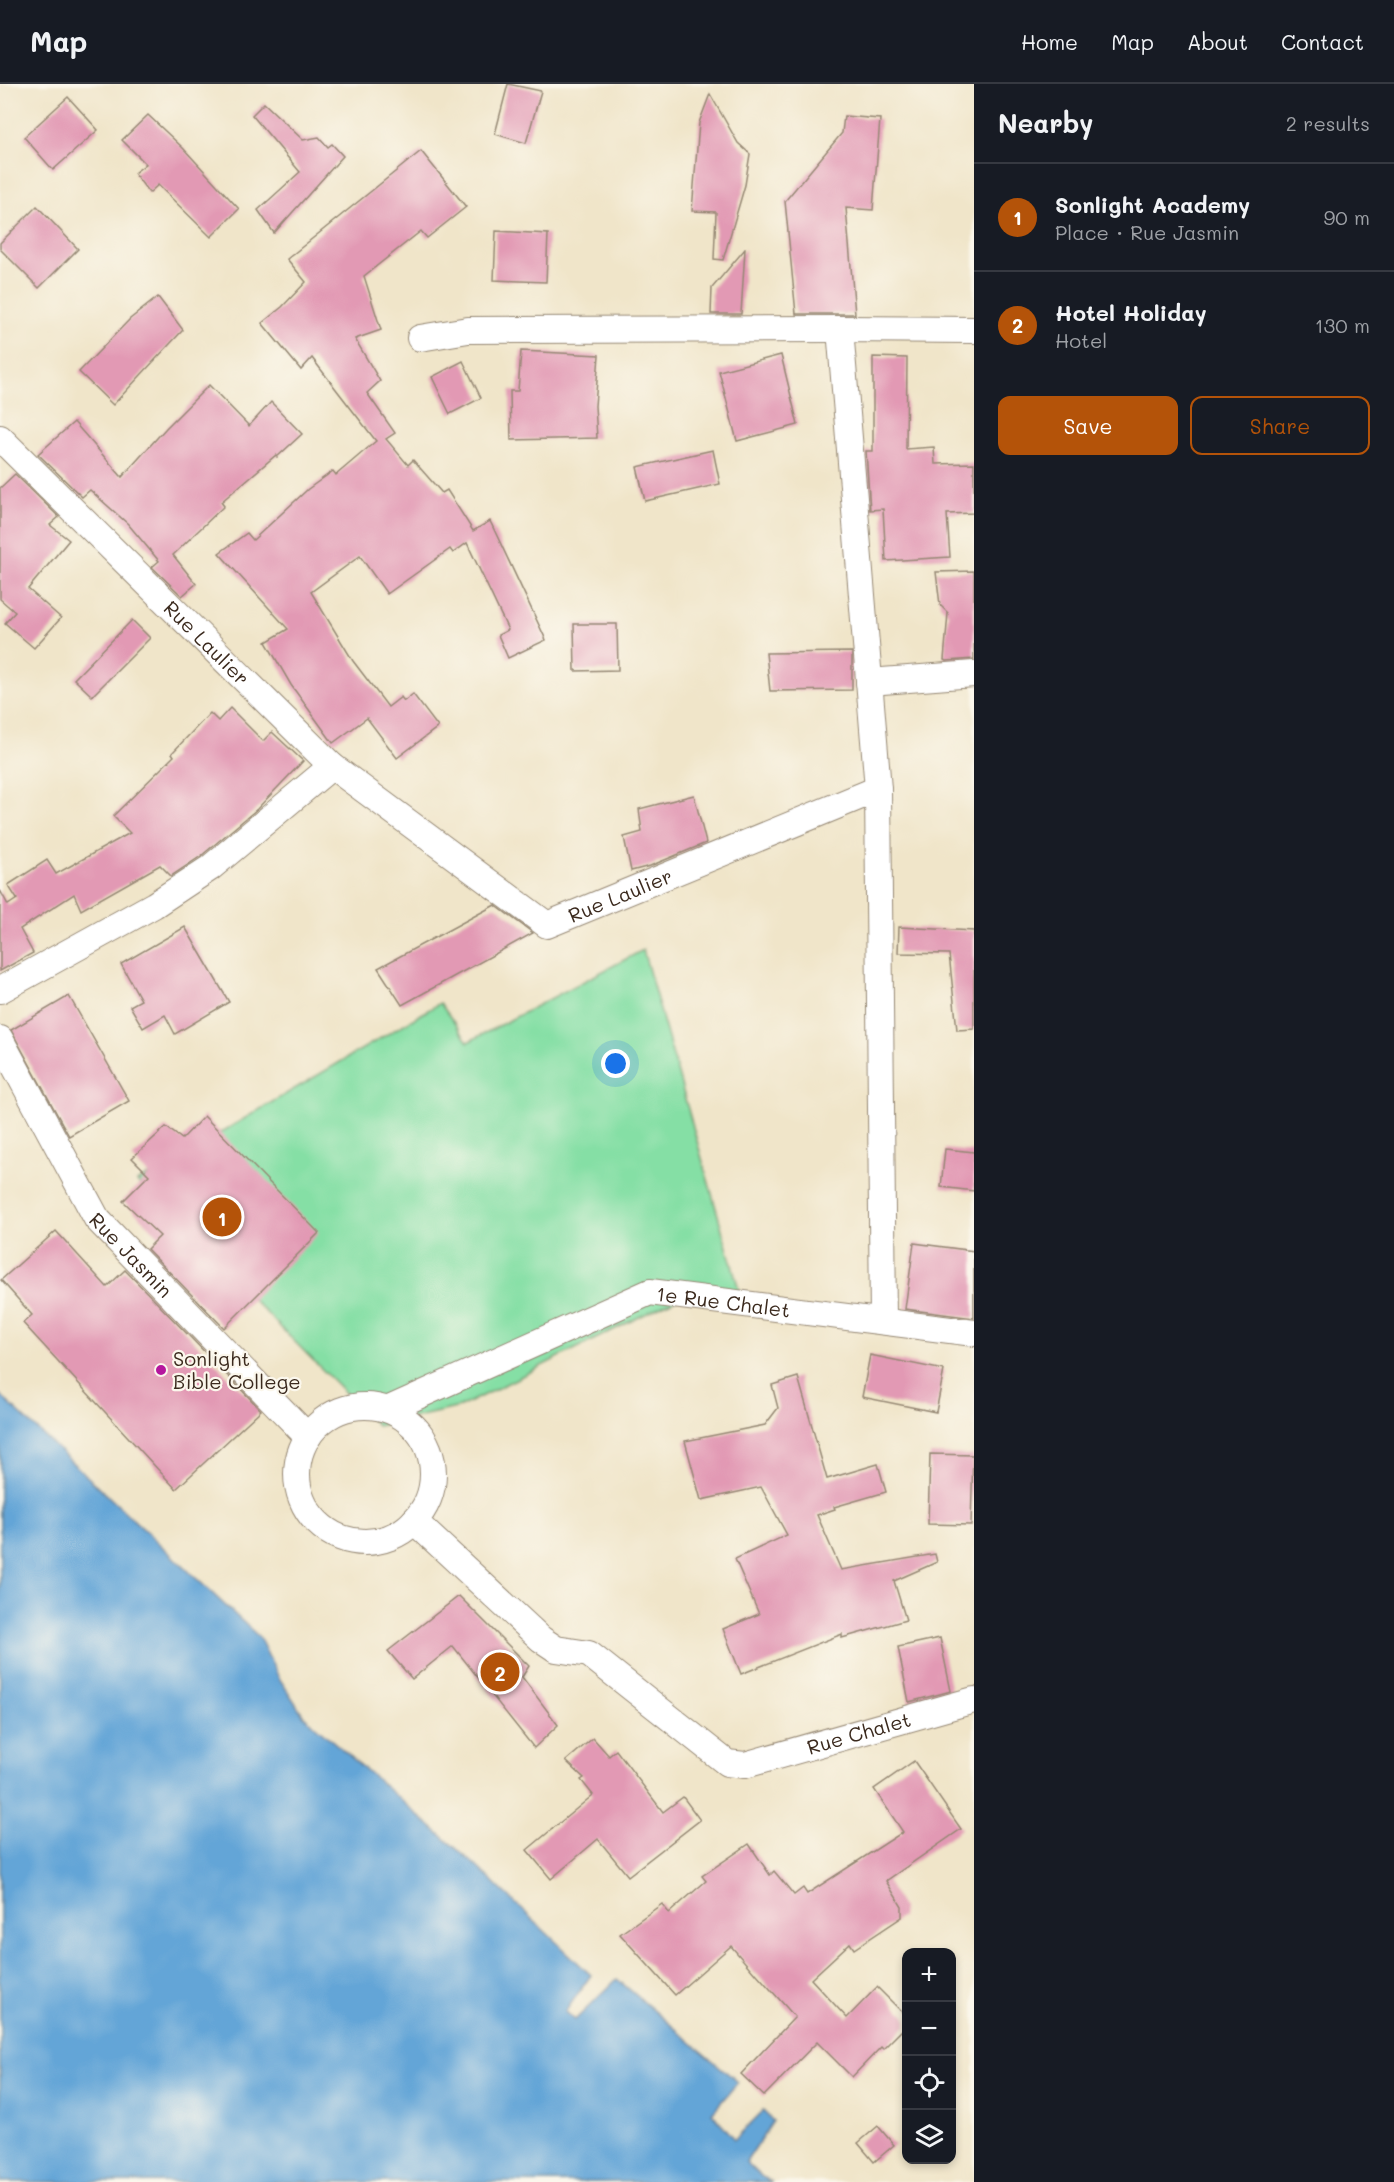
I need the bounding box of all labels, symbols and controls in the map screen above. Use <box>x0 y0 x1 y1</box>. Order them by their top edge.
text: Map <box>30 23 87 59</box>
text: Home <box>1021 28 1078 55</box>
text: Map <box>1111 28 1154 55</box>
text: About <box>1187 28 1248 55</box>
text: Contact <box>1281 28 1364 55</box>
text: Nearby <box>998 106 1093 140</box>
text: 2 results <box>1286 110 1370 136</box>
text: Sonlight Academy <box>1055 190 1250 219</box>
text: 1 <box>1013 204 1022 230</box>
text: 90 m <box>1324 204 1370 230</box>
text: Place · Rue Jasmin <box>1055 219 1239 245</box>
text: Hotel Holiday <box>1055 298 1207 327</box>
text: 2 <box>1012 312 1023 338</box>
text: 130 m <box>1315 312 1370 338</box>
text: Hotel <box>1055 327 1107 353</box>
button: Save <box>998 396 1178 455</box>
button: Share <box>1190 396 1370 455</box>
street label: Rue Laulier <box>159 595 255 690</box>
street label: Rue Laulier <box>564 862 676 928</box>
your location <box>601 1049 630 1078</box>
pin: 1 <box>202 1194 242 1240</box>
street label: Rue Jasmin <box>84 1206 179 1303</box>
street label: 1e Rue Chalet <box>655 1280 792 1323</box>
place label: Sonlight Bible College <box>173 1345 301 1394</box>
marker: Sonlight Bible College <box>154 1363 168 1377</box>
pin: 2 <box>480 1650 520 1694</box>
street label: Rue Chalet <box>804 1706 914 1760</box>
map controls <box>902 1948 956 2164</box>
button: + <box>902 1948 956 2002</box>
button: − <box>902 2002 956 2056</box>
button: locate <box>902 2056 956 2110</box>
button: layers <box>902 2110 956 2164</box>

